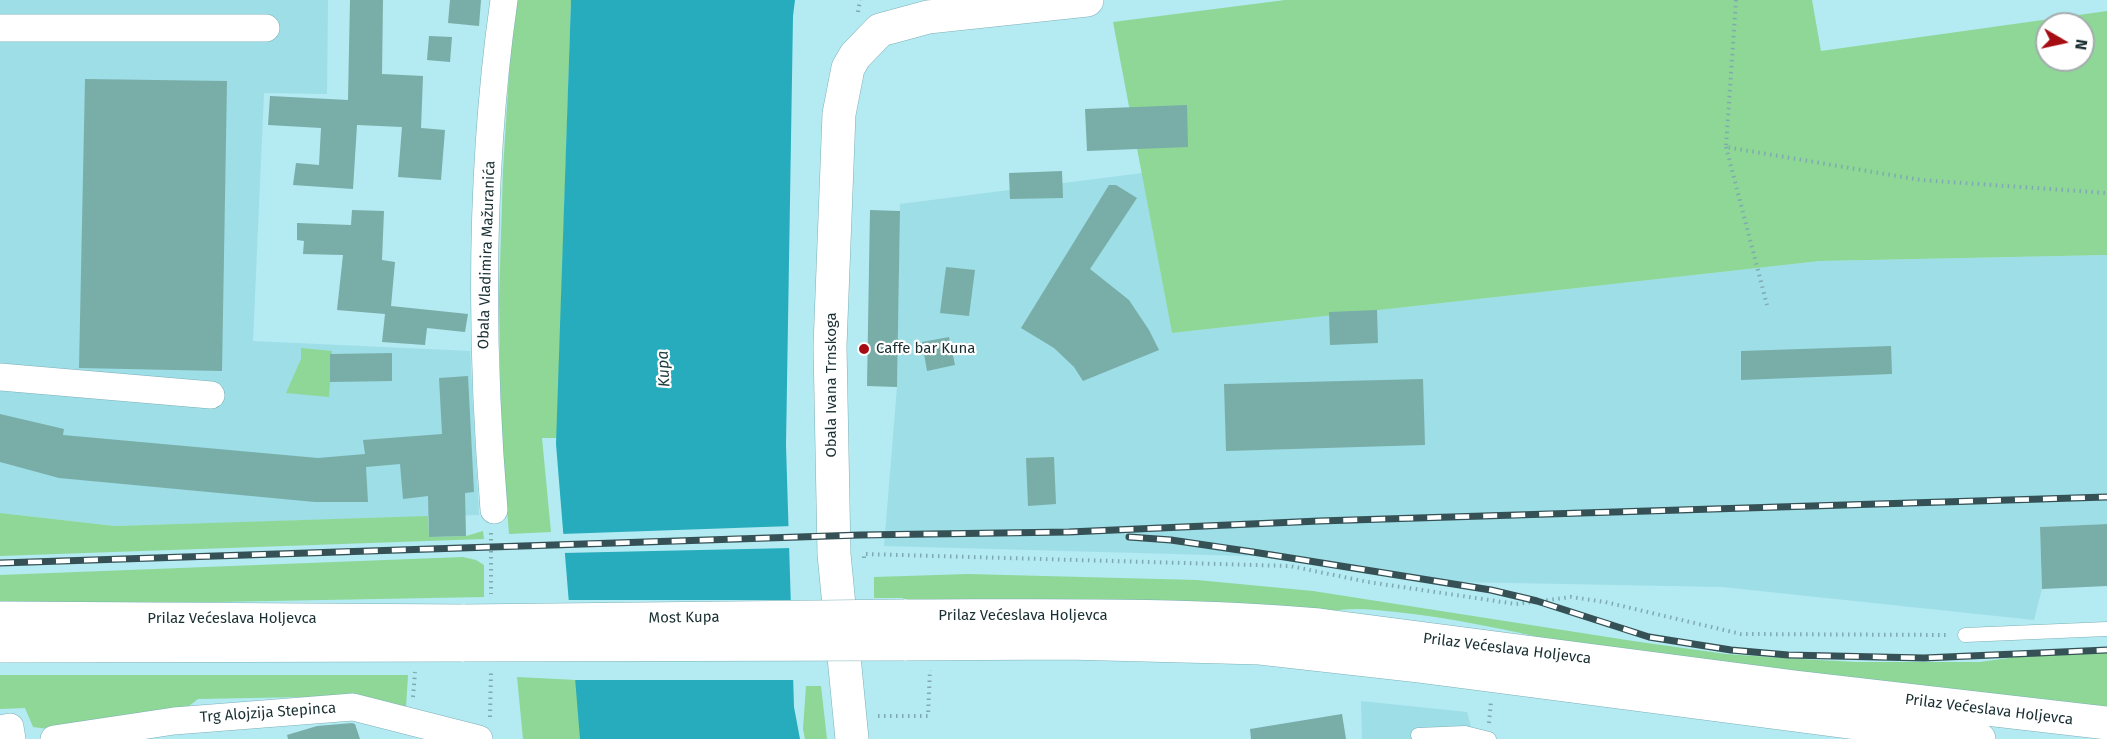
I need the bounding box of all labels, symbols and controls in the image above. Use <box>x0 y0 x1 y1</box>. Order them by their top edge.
north arrow <box>2035 12 2095 72</box>
text: N <box>2071 38 2092 51</box>
street label: Obala Vladimira Mažuranića <box>475 160 499 350</box>
street label: Obala Ivana Trnskoga <box>823 312 841 458</box>
place label: Caffe bar Kuna <box>876 340 976 358</box>
marker: Caffe bar Kuna <box>857 342 871 356</box>
water label: Kupa <box>653 350 675 388</box>
street label: Prilaz Većeslava Holjevca <box>938 607 1108 625</box>
street label: Most Kupa <box>648 608 720 628</box>
street label: Prilaz Većeslava Holjevca <box>147 610 317 628</box>
street label: Prilaz Većeslava Holjevca <box>1422 630 1592 668</box>
street label: Prilaz Većeslava Holjevca <box>1904 691 2074 729</box>
street label: Trg Alojzija Stepinca <box>199 699 337 727</box>

